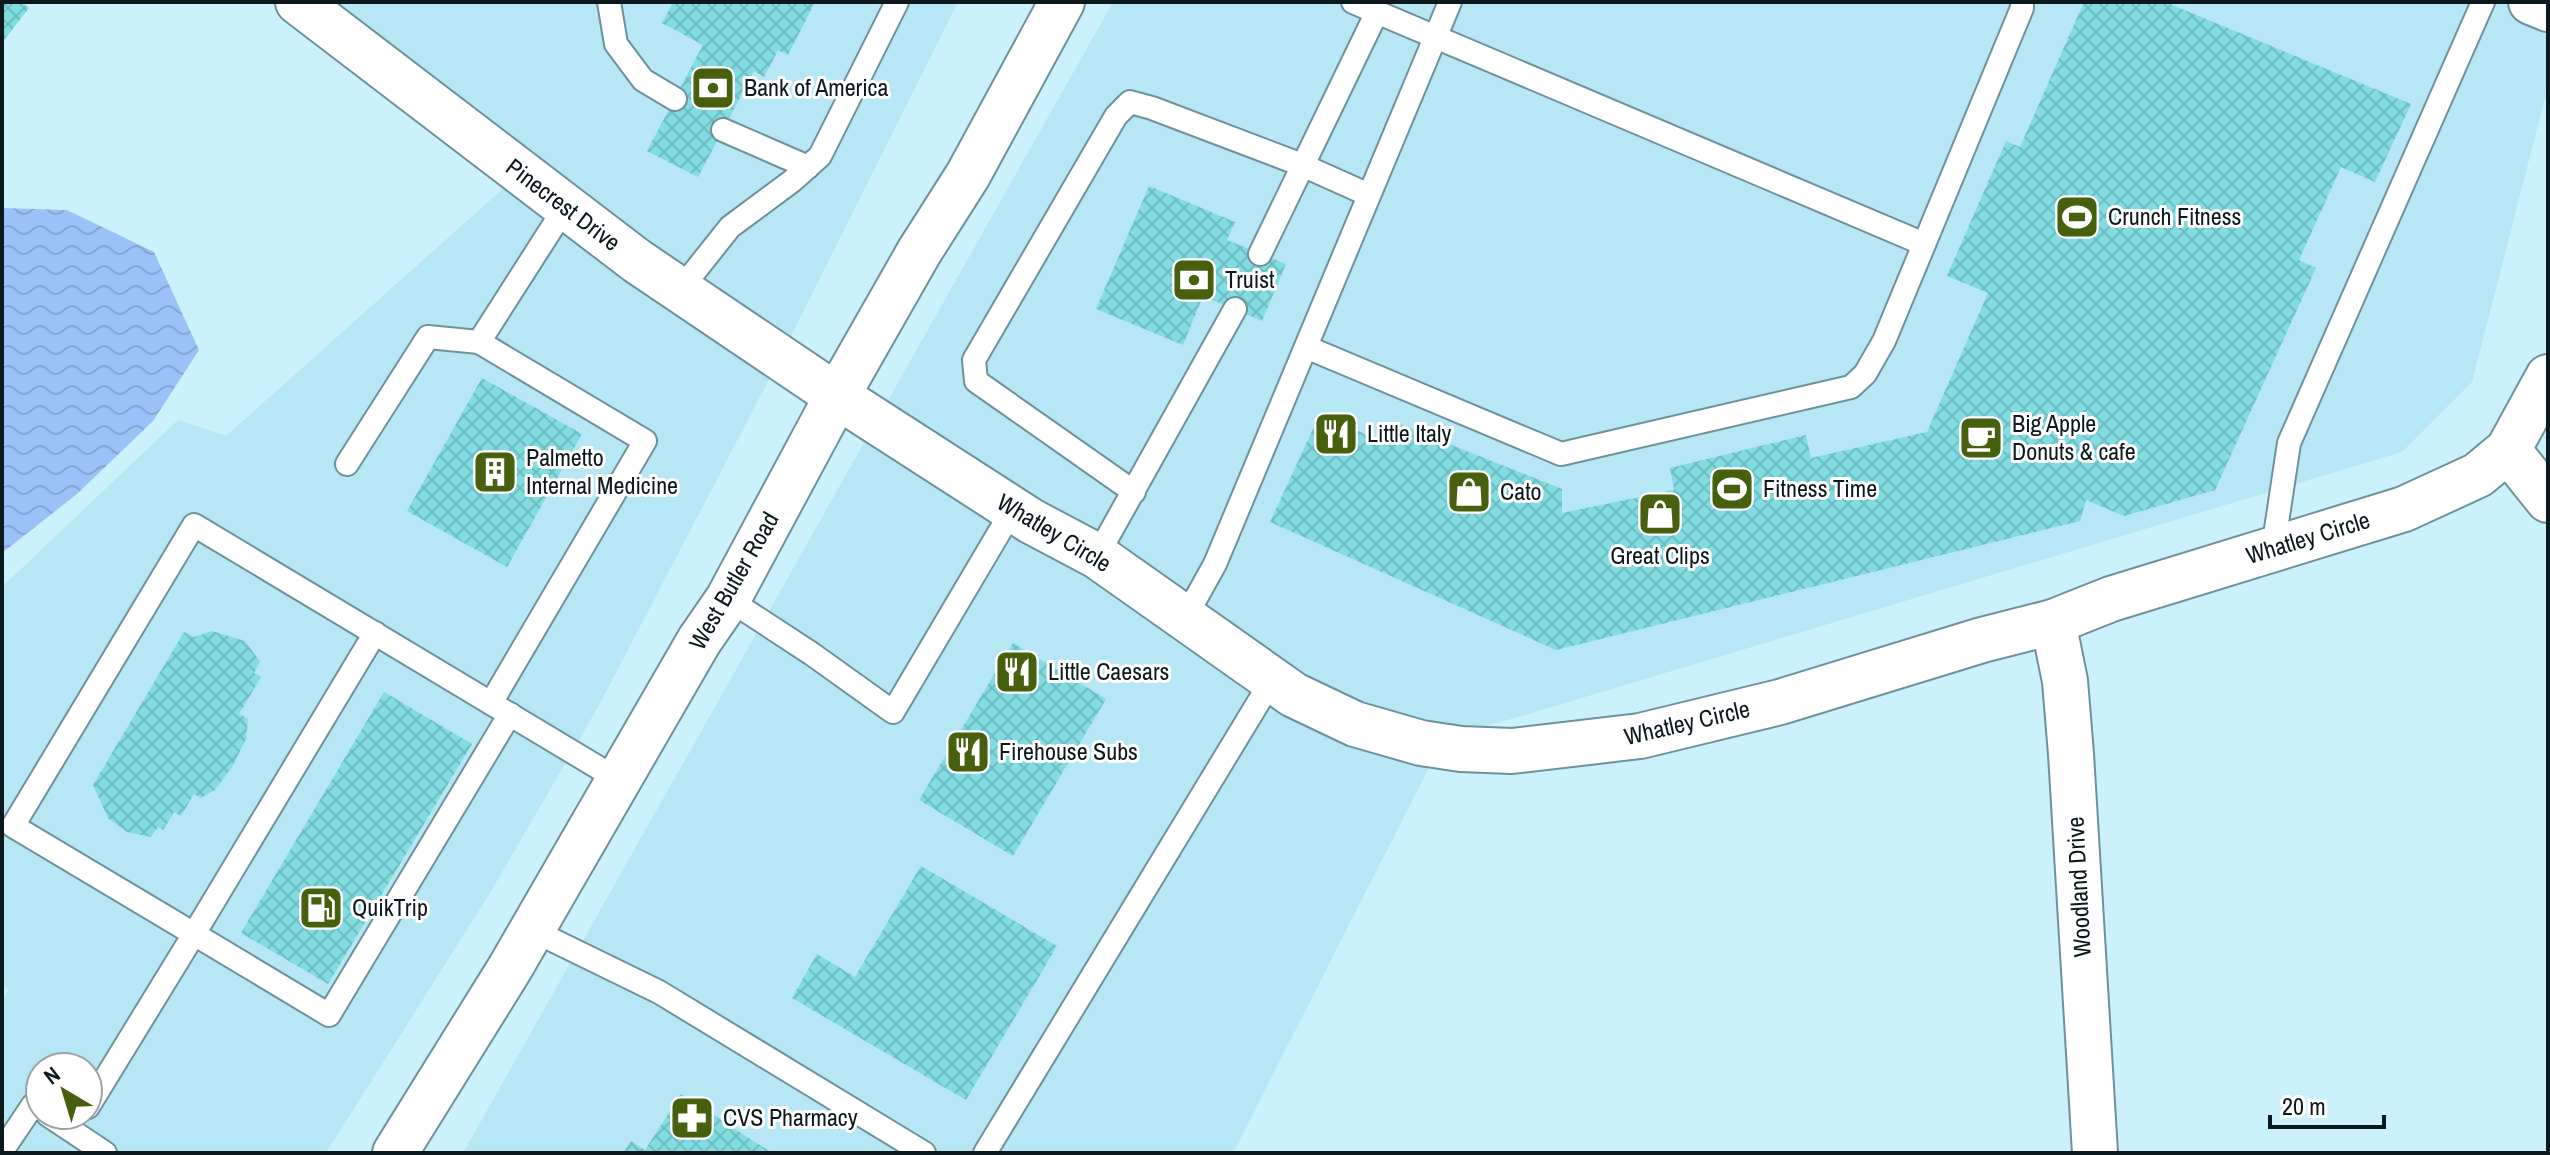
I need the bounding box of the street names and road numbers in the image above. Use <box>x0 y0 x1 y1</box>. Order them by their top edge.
street label: Pinecrest Drive <box>500 151 627 258</box>
street label: Whatley Circle <box>991 485 1118 579</box>
street label: Whatley Circle <box>2242 503 2374 571</box>
street label: West Butler Road <box>681 506 785 655</box>
street label: Whatley Circle <box>1621 692 1753 752</box>
street label: Woodland Drive <box>2058 816 2098 958</box>

